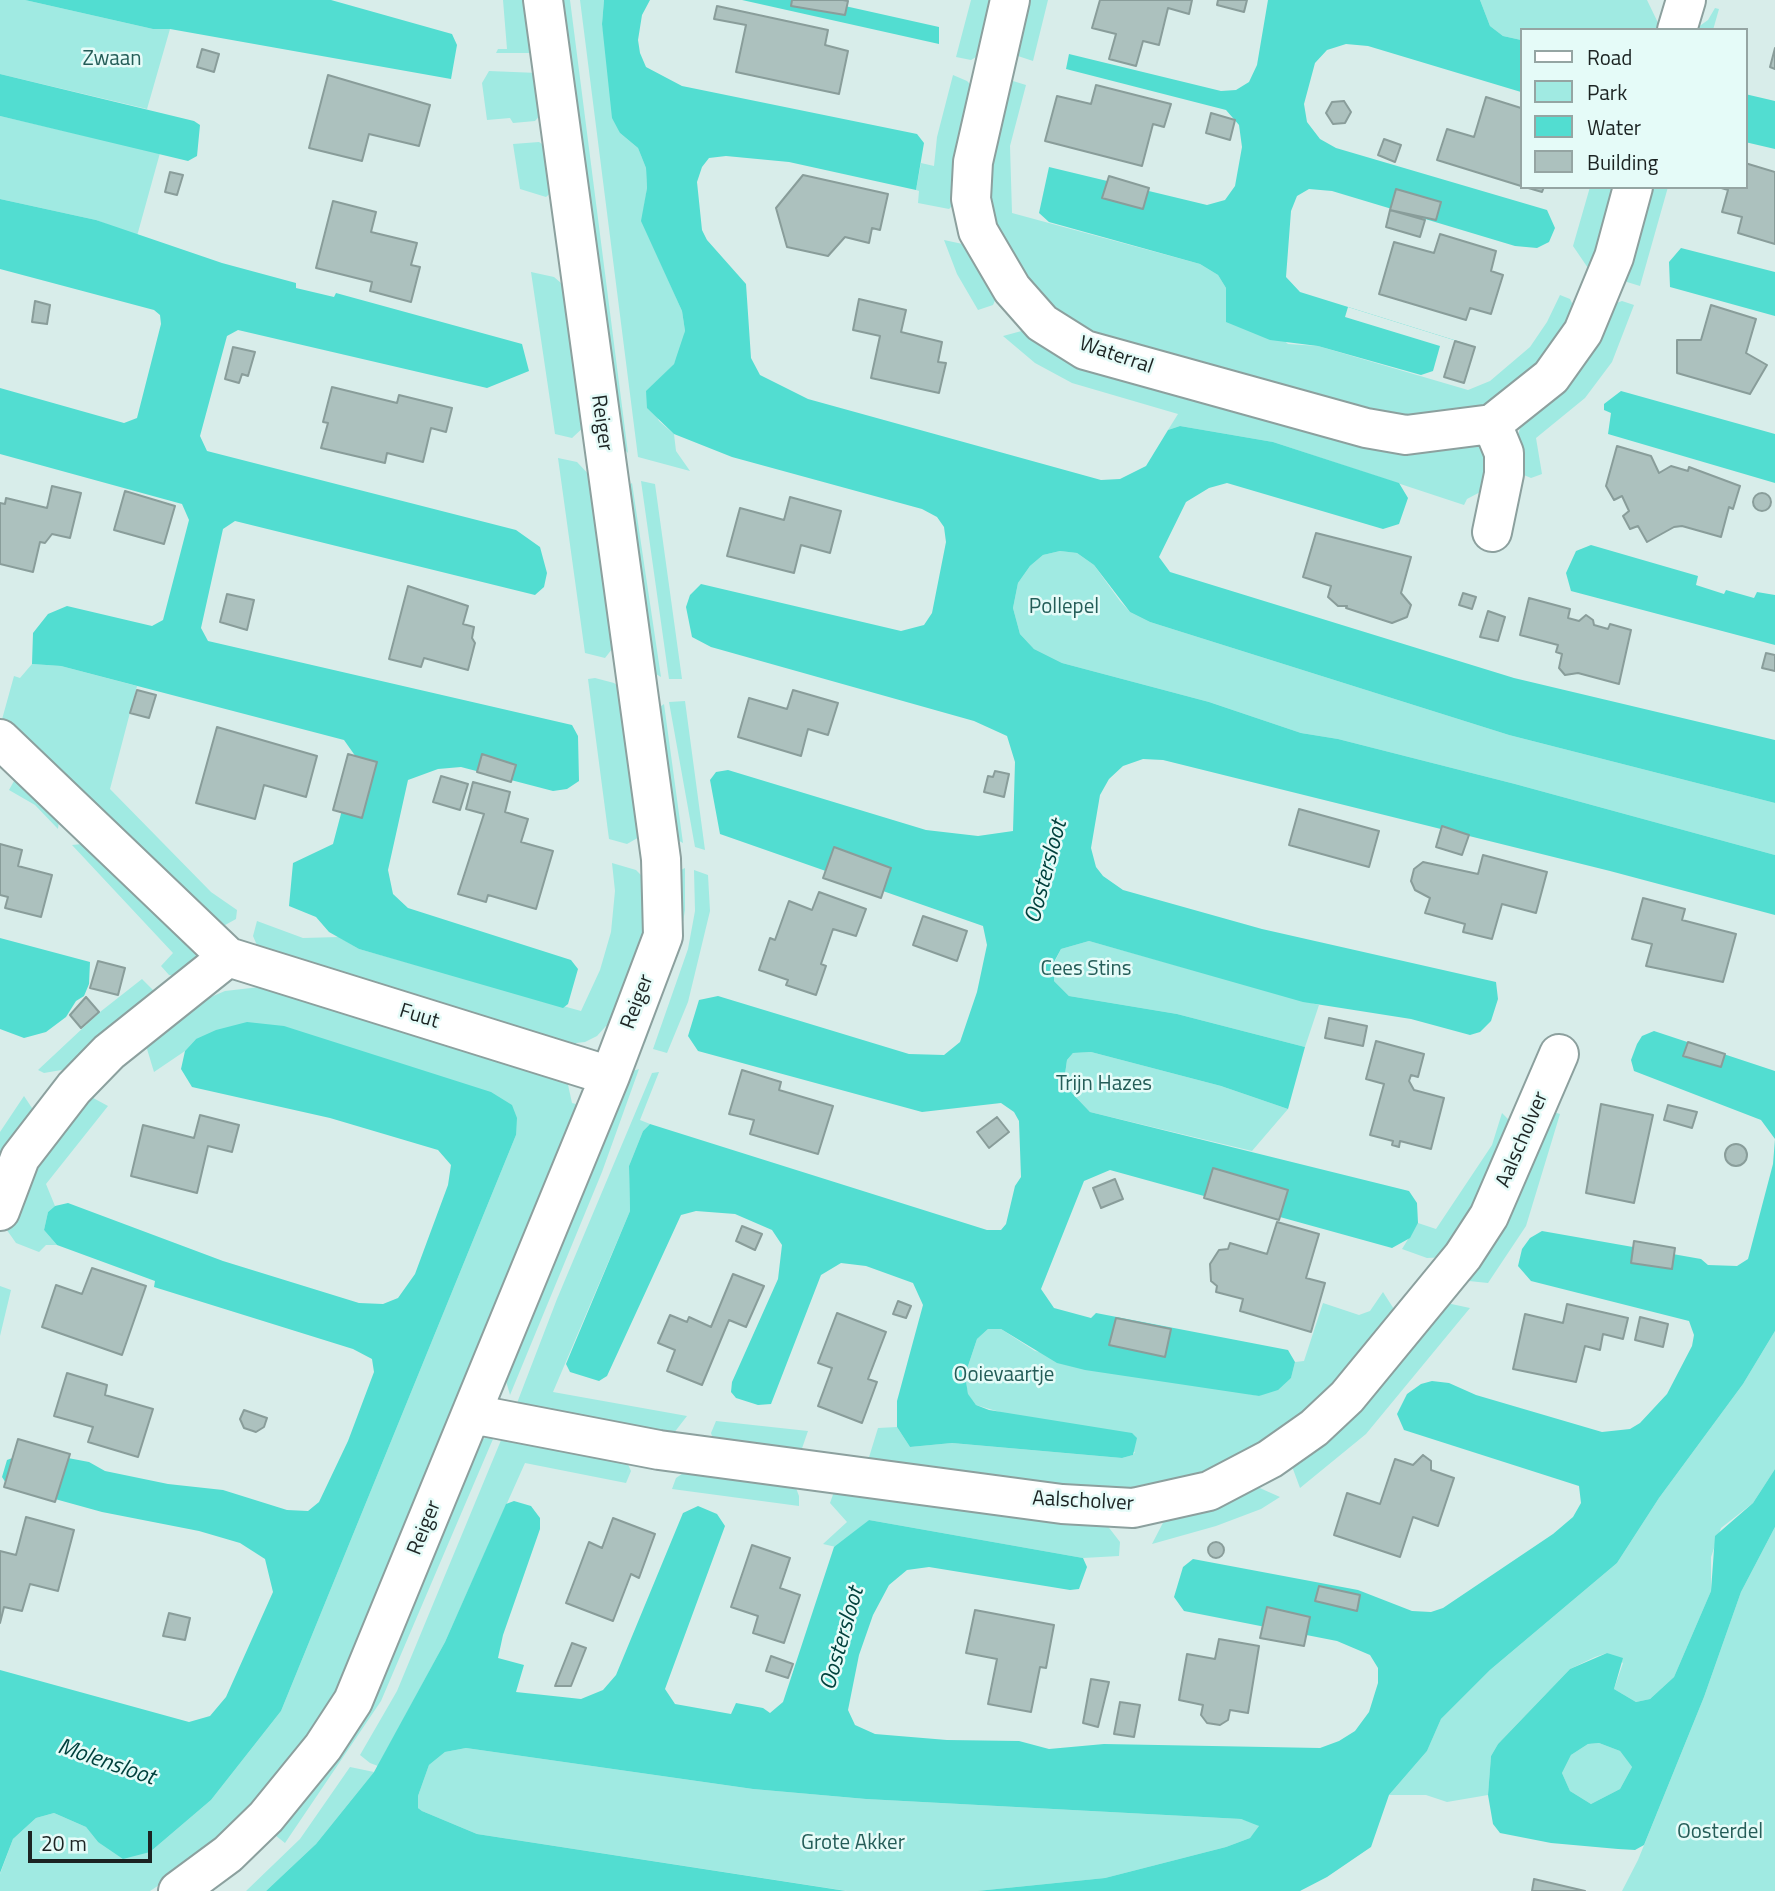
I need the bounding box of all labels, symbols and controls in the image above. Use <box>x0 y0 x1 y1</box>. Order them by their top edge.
legend <box>1520 28 1747 189</box>
text: Road <box>1587 41 1632 73</box>
park label: Zwaan <box>82 47 142 73</box>
text: Park <box>1587 76 1627 108</box>
text: Water <box>1587 111 1641 143</box>
text: Building <box>1587 146 1658 178</box>
street label: Waterral <box>1076 332 1156 380</box>
street label: Reiger <box>585 393 617 453</box>
park label: Pollepel <box>1029 595 1099 621</box>
water label: Oostersloot <box>1020 817 1074 927</box>
park label: Cees Stins <box>1040 957 1132 983</box>
street label: Reiger <box>616 971 660 1033</box>
street label: Fuut <box>396 999 442 1035</box>
park label: Trijn Hazes <box>1056 1072 1152 1098</box>
street label: Aalscholver <box>1492 1088 1554 1192</box>
park label: Ooievaartje <box>954 1363 1054 1389</box>
street label: Aalscholver <box>1032 1487 1134 1517</box>
street label: Reiger <box>403 1497 447 1559</box>
water label: Oostersloot <box>815 1584 871 1694</box>
water label: Molensloot <box>54 1734 158 1792</box>
scale bar <box>32 1818 156 1862</box>
park label: Oosterdel <box>1677 1820 1763 1846</box>
text: 20 m <box>41 1827 87 1859</box>
park label: Grote Akker <box>801 1831 905 1857</box>

